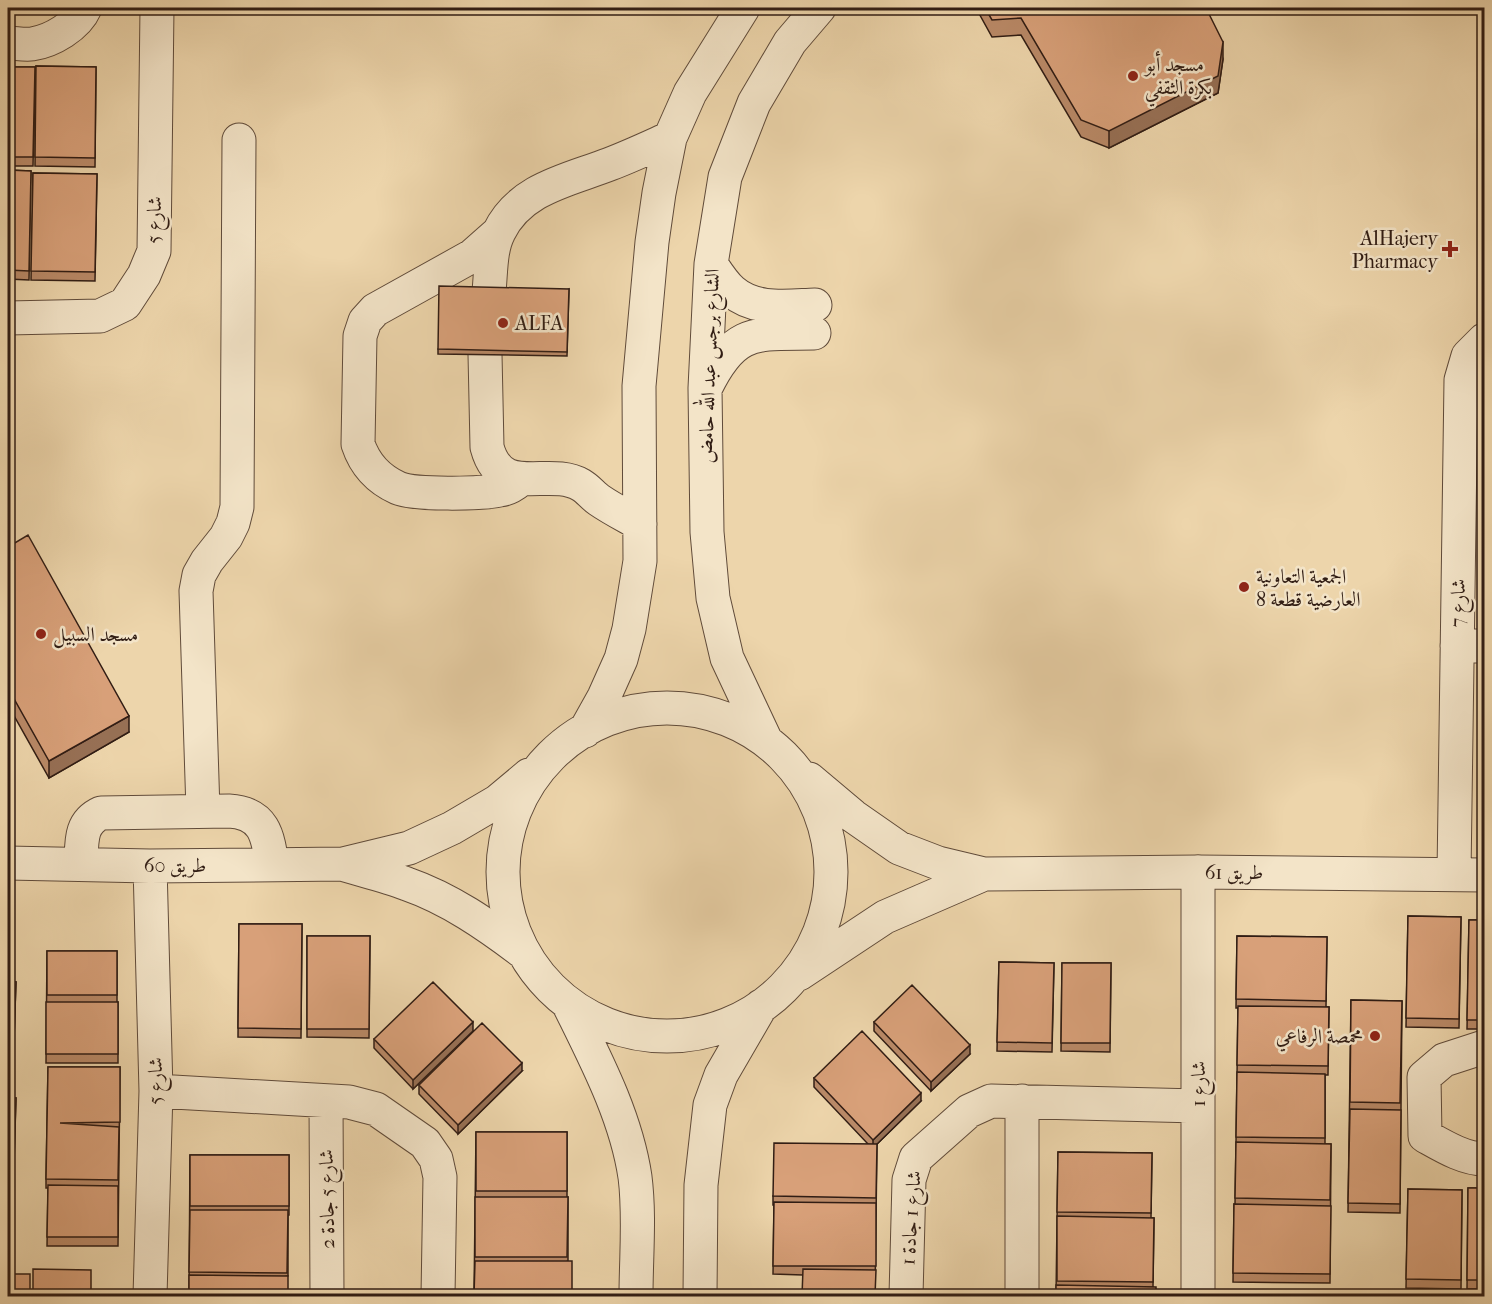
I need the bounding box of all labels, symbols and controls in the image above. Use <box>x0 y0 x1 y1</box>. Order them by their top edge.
place label: مسجد أبو بكرة الثقفي <box>1143 50 1212 107</box>
marker: مسجد أبو بكرة الثقفي <box>1126 69 1140 83</box>
street label: شارع 5 <box>142 196 172 244</box>
place label: AlHajery Pharmacy <box>1352 227 1439 273</box>
marker: AlHajery Pharmacy <box>1443 242 1457 256</box>
street label: الشارع برجس عبد الله حامض <box>690 268 730 464</box>
place label: ALFA <box>514 312 564 335</box>
marker: ALFA <box>496 316 510 330</box>
place label: الجمعية التعاونية العارضية قطعة 8 <box>1256 565 1361 611</box>
street label: شارع 7 <box>1446 578 1476 628</box>
marker: الجمعية التعاونية العارضية قطعة 8 <box>1237 580 1251 594</box>
place label: مسجد السبيل <box>53 623 138 649</box>
marker: مسجد السبيل <box>34 627 48 641</box>
street label: طريق 60 <box>144 854 206 878</box>
street label: طريق 61 <box>1205 861 1263 885</box>
place label: محمصة الرفاعي <box>1276 1025 1363 1052</box>
marker: محمصة الرفاعي <box>1368 1029 1382 1043</box>
street label: شارع 5 <box>144 1057 173 1105</box>
street label: شارع 1 <box>1187 1061 1216 1107</box>
street label: شارع 5 جادة 2 <box>315 1149 345 1249</box>
street label: شارع 1 جادة 1 <box>896 1170 932 1267</box>

